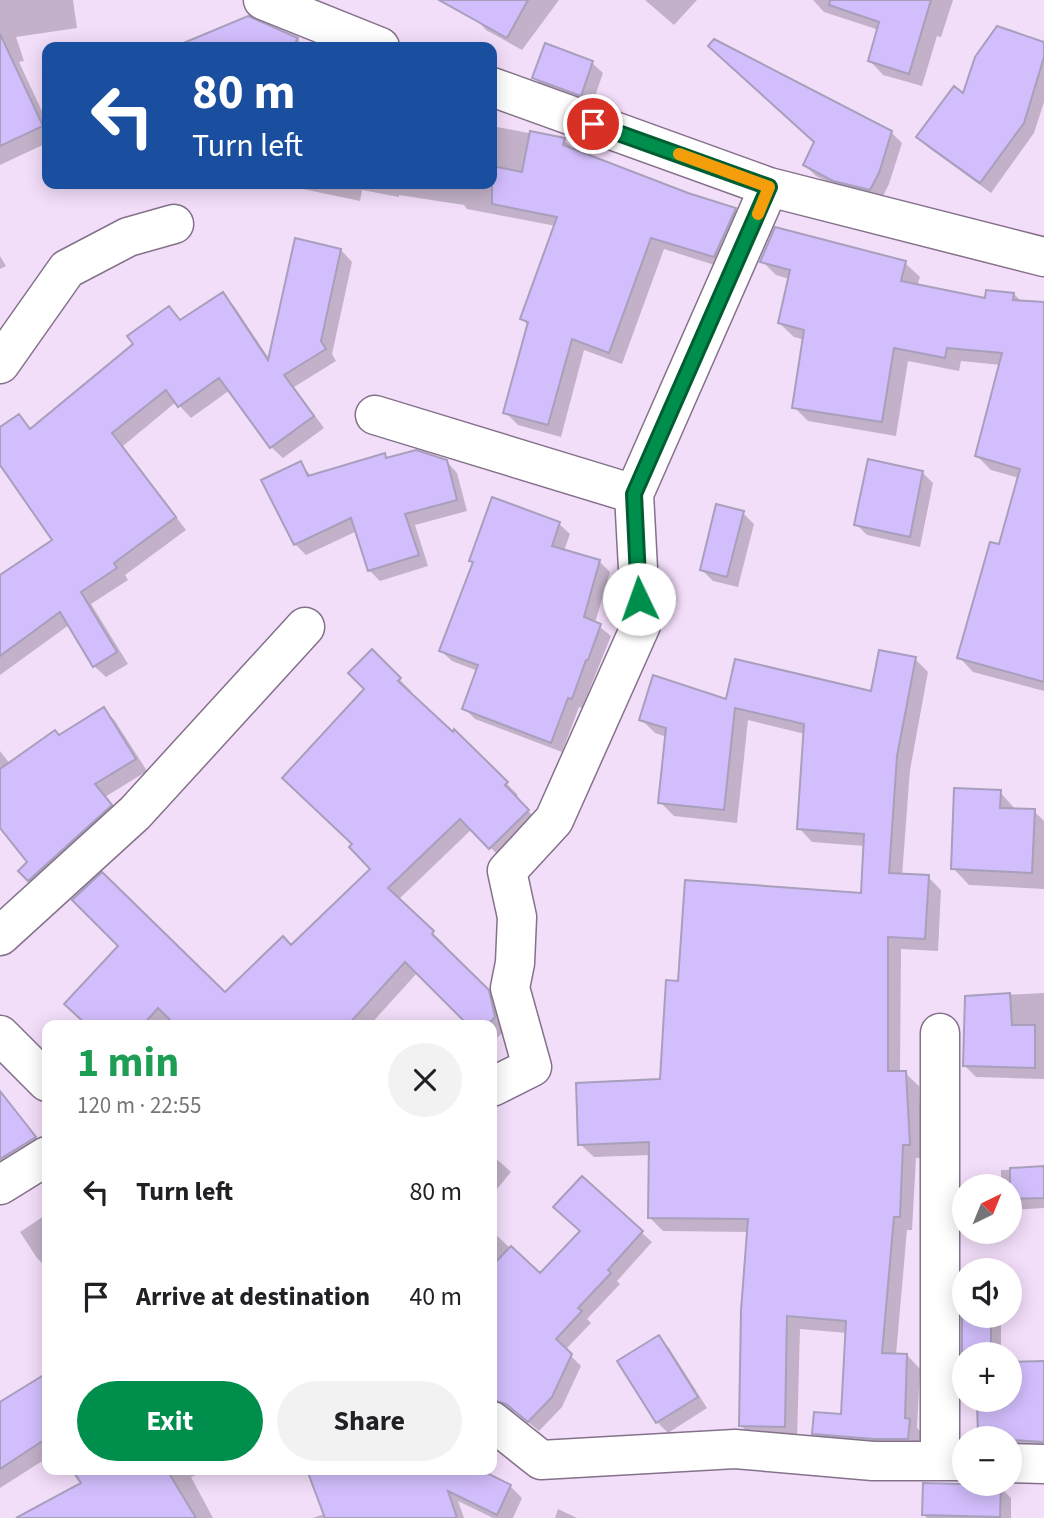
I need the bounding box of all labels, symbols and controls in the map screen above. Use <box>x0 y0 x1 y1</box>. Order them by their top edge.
text: 80 m <box>192 58 296 128</box>
icon: left <box>77 70 168 161</box>
pin <box>563 94 623 154</box>
icon: arrive <box>574 105 612 143</box>
text: Turn left <box>192 123 303 169</box>
position arrow <box>602 562 676 636</box>
text: 1 min <box>77 1033 179 1093</box>
button: close <box>388 1043 462 1117</box>
text: 120 m · 22:55 <box>77 1089 201 1122</box>
icon: left <box>77 1173 115 1211</box>
text: Turn left <box>136 1173 233 1210</box>
text: 80 m <box>409 1173 462 1210</box>
north arrow <box>952 1174 1022 1244</box>
map controls <box>952 1174 1022 1496</box>
button: sound <box>952 1258 1022 1328</box>
icon: arrive <box>77 1278 115 1316</box>
text: Arrive at destination <box>136 1278 370 1315</box>
text: 40 m <box>409 1278 462 1315</box>
button: + <box>952 1342 1022 1412</box>
button: Exit <box>77 1381 263 1461</box>
button: Share <box>277 1381 462 1461</box>
button: − <box>952 1426 1022 1496</box>

